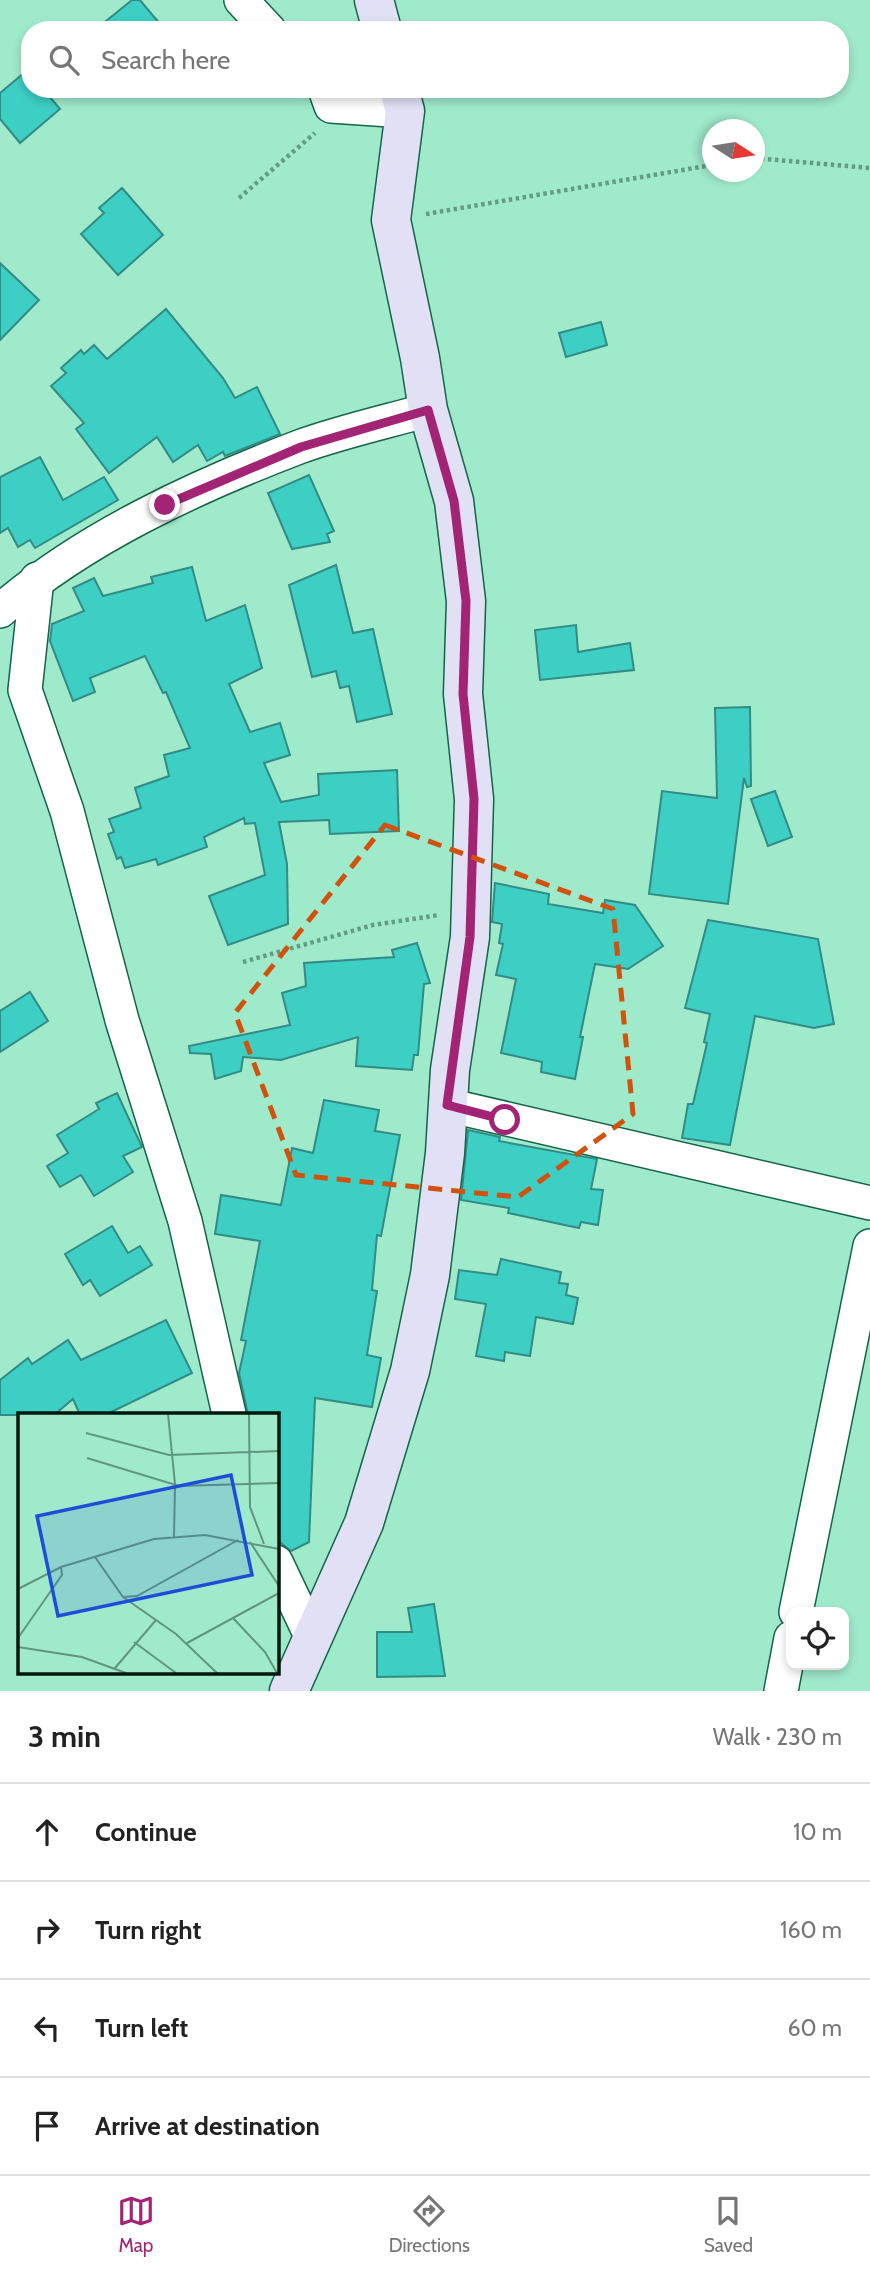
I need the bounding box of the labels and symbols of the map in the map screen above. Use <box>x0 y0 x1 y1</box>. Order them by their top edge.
north arrow <box>702 119 765 182</box>
route end <box>149 489 180 520</box>
route start <box>489 1104 520 1135</box>
inset map <box>18 1413 278 1674</box>

